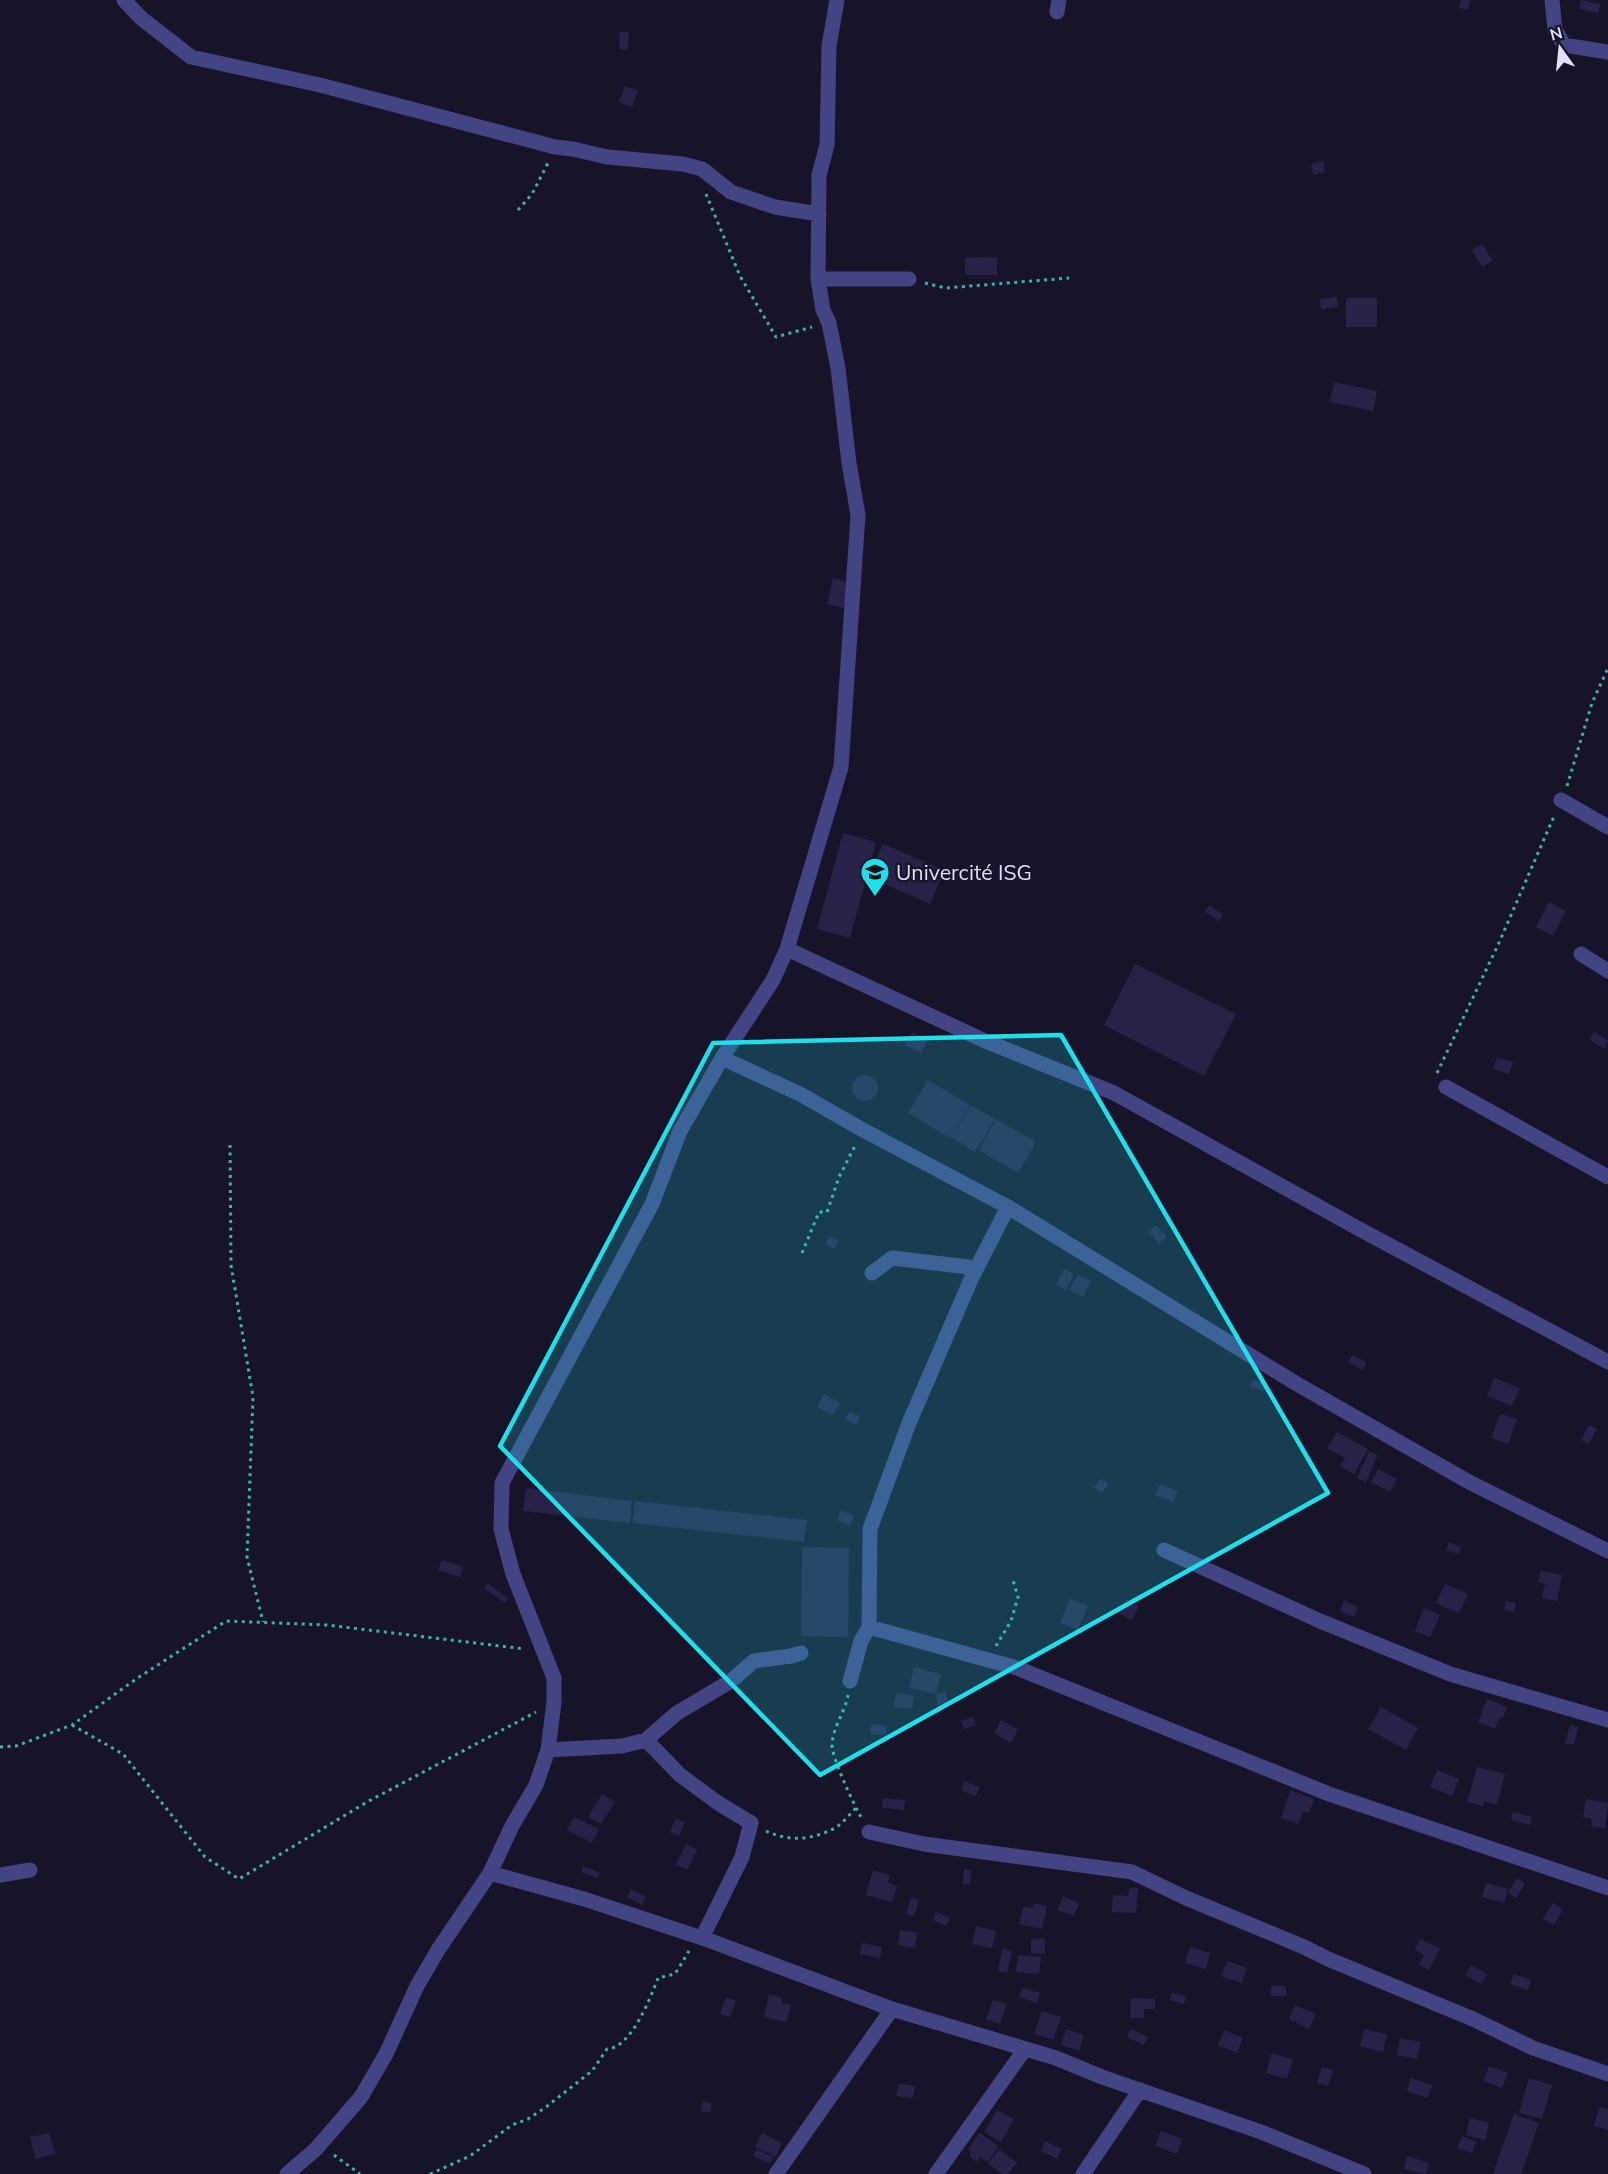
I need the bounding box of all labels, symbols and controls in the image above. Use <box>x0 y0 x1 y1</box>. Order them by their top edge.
north arrow <box>1530 18 1590 78</box>
text: N <box>1548 22 1565 45</box>
school or university icon: Univercité ISG <box>859 856 891 898</box>
place label: Univercité ISG <box>896 859 1032 885</box>

